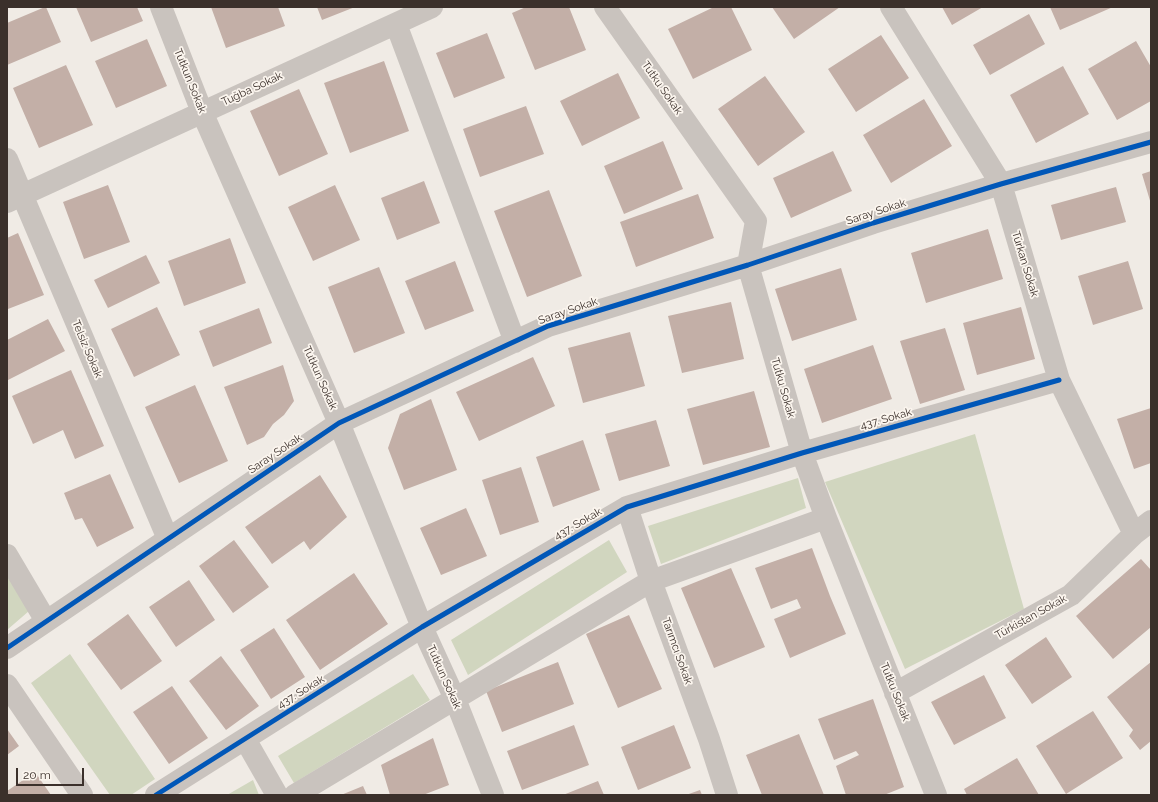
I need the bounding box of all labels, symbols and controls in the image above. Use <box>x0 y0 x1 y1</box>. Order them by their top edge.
street label: Tutkun Sokak <box>171 47 209 115</box>
street label: Tutku Sokak <box>639 59 685 117</box>
street label: Tuğba Sokak <box>220 69 284 109</box>
street label: Saray Sokak <box>845 196 907 228</box>
street label: Türkan Sokak <box>1009 230 1041 298</box>
street label: Saray Sokak <box>537 295 599 327</box>
street label: Telsiz Sokak <box>69 318 105 380</box>
street label: Tutkun Sokak <box>300 344 340 412</box>
street label: Tutku Sokak <box>768 356 798 420</box>
street label: 437. Sokak <box>859 405 913 433</box>
street label: Saray Sokak <box>246 431 304 477</box>
street label: 437. Sokak <box>552 505 604 543</box>
street label: Türkistan Sokak <box>993 592 1069 642</box>
street label: Tarımcı Sokak <box>659 616 695 686</box>
street label: Tutkun Sokak <box>424 643 464 711</box>
street label: Tutku Sokak <box>877 661 913 723</box>
street label: 437. Sokak <box>275 672 327 712</box>
scale bar <box>18 760 86 786</box>
text: 20 m <box>23 768 51 782</box>

